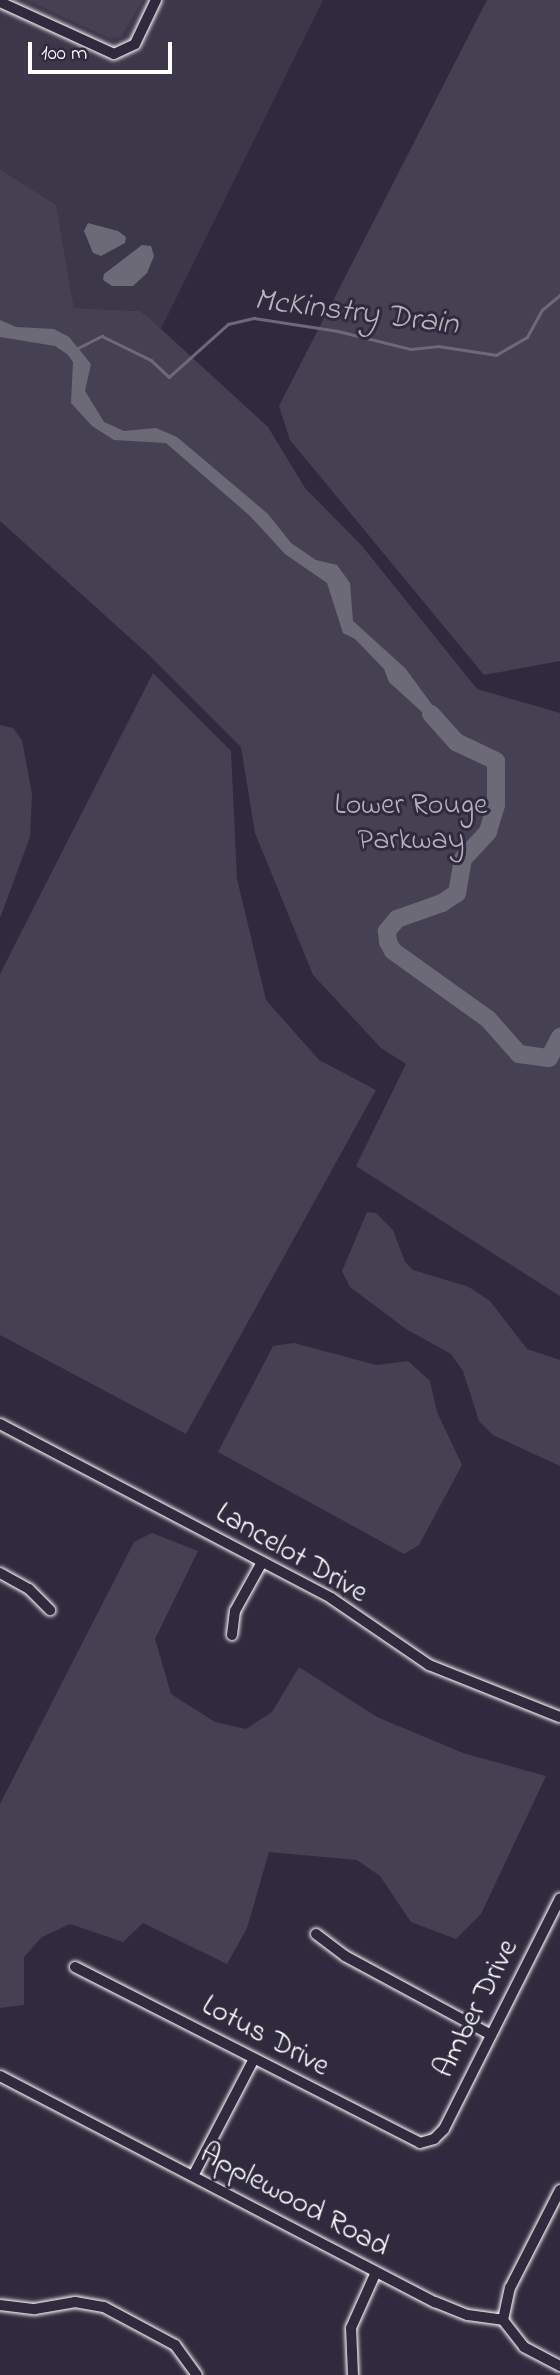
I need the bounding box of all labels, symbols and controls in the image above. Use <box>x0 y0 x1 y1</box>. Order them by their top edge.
scale bar <box>32 28 175 72</box>
text: 100 m <box>41 39 87 69</box>
water label: McKinstry Drain <box>252 282 460 346</box>
park label: Lower Rouge Parkway <box>335 788 487 858</box>
street label: Lancelot Drive <box>209 1496 373 1612</box>
street label: Amber Drive <box>427 1934 527 2084</box>
street label: Lotus Drive <box>195 1988 335 2086</box>
street label: Applewood Road <box>193 2136 395 2266</box>

